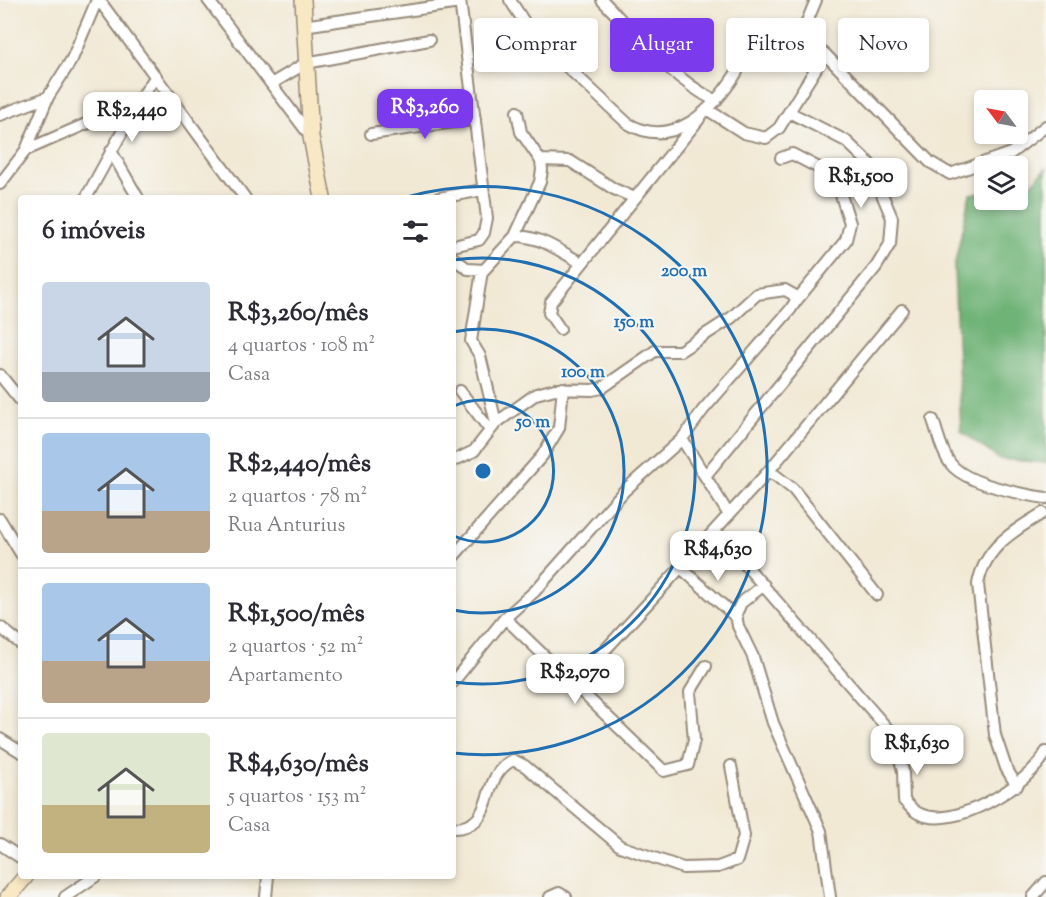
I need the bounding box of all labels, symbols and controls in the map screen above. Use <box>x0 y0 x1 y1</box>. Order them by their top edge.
chip: Comprar <box>474 18 598 72</box>
chip: Alugar <box>610 18 714 72</box>
chip: Filtros <box>726 18 826 72</box>
chip: Novo <box>838 18 929 72</box>
pin: R$3,260 <box>370 89 480 140</box>
north arrow <box>974 90 1028 144</box>
map controls <box>974 90 1028 210</box>
pin: R$2,440 <box>77 92 187 143</box>
text: R$3,260 <box>391 94 459 123</box>
text: R$2,440 <box>97 97 167 126</box>
button: layers <box>974 156 1028 210</box>
pin: R$1,500 <box>806 158 916 209</box>
text: R$1,500 <box>828 163 894 192</box>
text: 6 imóveis <box>42 213 145 250</box>
icon: filters <box>399 215 432 248</box>
text: 200 m <box>661 259 707 285</box>
text: R$3,260/mês <box>228 295 368 332</box>
icon: home <box>90 306 162 378</box>
text: 150 m <box>614 310 654 336</box>
text: 4 quartos · 108 m² <box>228 332 375 361</box>
text: 100 m <box>561 360 605 386</box>
text: Casa <box>228 361 270 390</box>
text: 50 m <box>514 410 550 436</box>
text: R$2,440/mês <box>228 446 371 483</box>
icon: home <box>90 457 162 529</box>
centre of rings <box>473 461 493 481</box>
text: 2 quartos · 78 m² <box>228 483 367 512</box>
text: Rua Anturius <box>228 512 345 541</box>
pin: R$4,630 <box>663 531 773 582</box>
text: R$4,630 <box>684 536 752 565</box>
text: R$1,500/mês <box>228 596 365 633</box>
icon: home <box>90 607 162 679</box>
text: 2 quartos · 52 m² <box>228 633 364 662</box>
pin: R$2,070 <box>520 654 630 705</box>
text: R$2,070 <box>540 659 610 688</box>
text: Apartamento <box>228 662 343 691</box>
pin: R$1,630 <box>862 725 972 776</box>
text: R$1,630 <box>885 730 949 759</box>
text: R$4,630/mês <box>228 746 369 783</box>
icon: home <box>90 757 162 829</box>
text: 5 quartos · 153 m² <box>228 783 367 812</box>
text: Casa <box>228 812 270 841</box>

